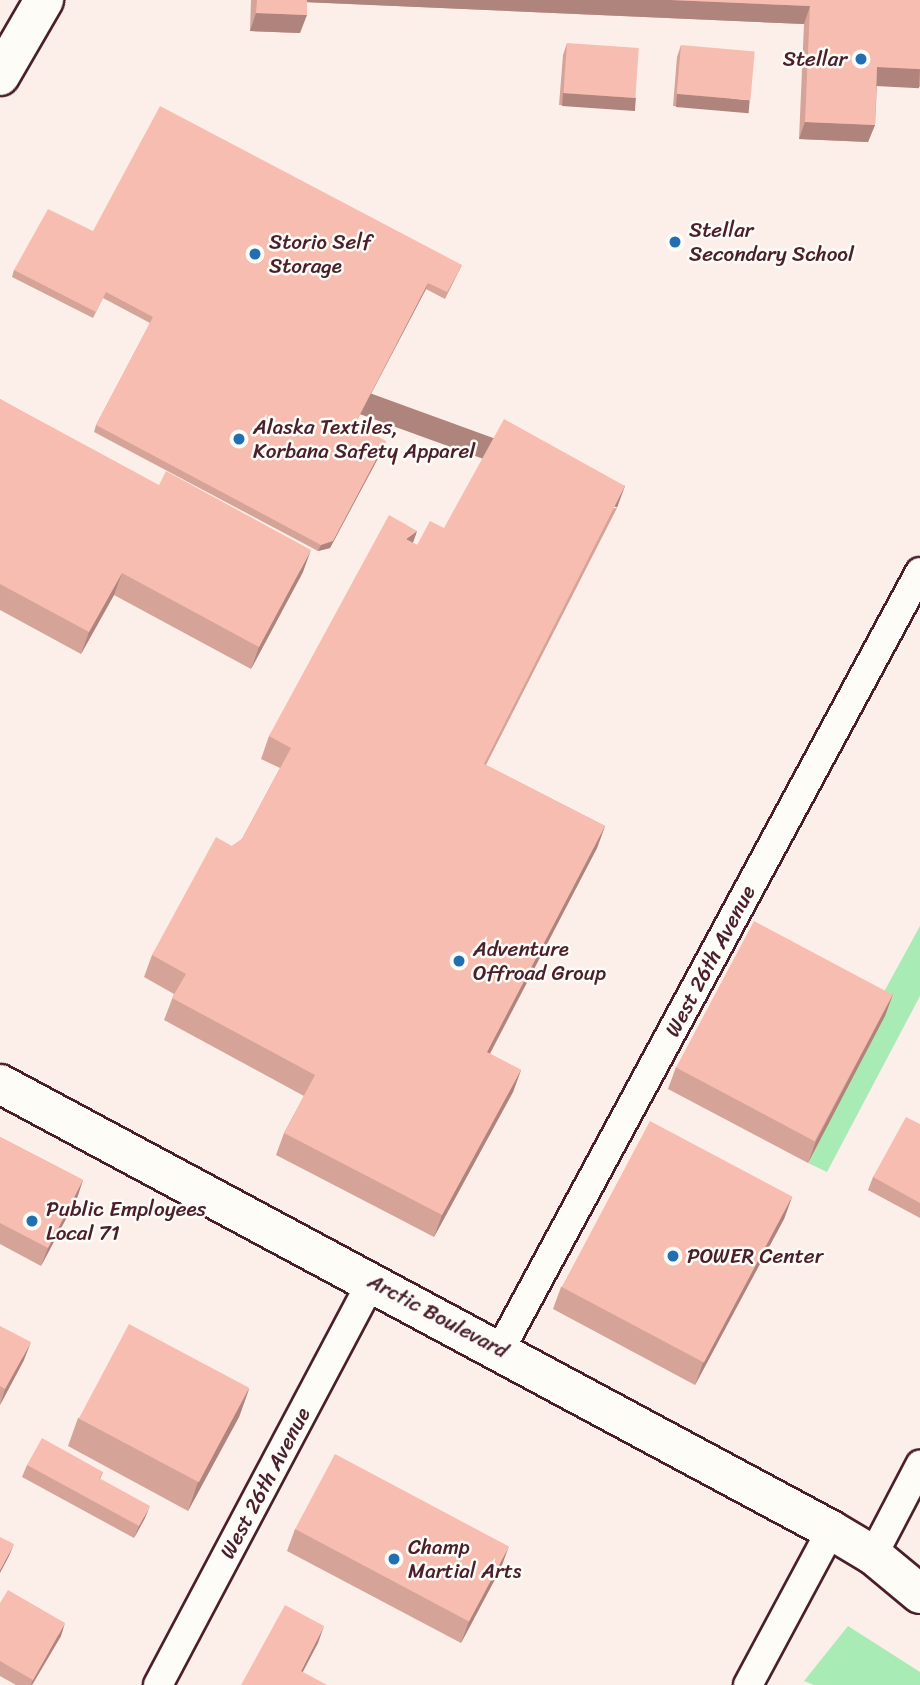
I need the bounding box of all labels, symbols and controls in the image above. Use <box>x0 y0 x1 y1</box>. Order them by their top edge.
place label: Stellar <box>783 46 847 72</box>
marker: Stellar <box>853 51 869 67</box>
place label: Stellar Secondary School <box>689 217 854 267</box>
place label: Storio Self Storage <box>269 229 371 279</box>
marker: Stellar Secondary School <box>667 234 683 250</box>
marker: Storio Self Storage <box>247 246 263 262</box>
place label: Alaska Textiles, Korbana Safety Apparel <box>253 414 475 464</box>
marker: Alaska Textiles, Korbana Safety Apparel <box>231 431 247 447</box>
street label: West 26th Avenue <box>659 881 761 1041</box>
place label: Adventure Offroad Group <box>473 936 606 986</box>
marker: Adventure Offroad Group <box>451 953 467 969</box>
place label: Public Employees Local 71 <box>46 1196 206 1246</box>
marker: Public Employees Local 71 <box>24 1213 40 1229</box>
place label: POWER Center <box>687 1243 823 1269</box>
marker: POWER Center <box>665 1248 681 1264</box>
street label: Arctic Boulevard <box>364 1269 512 1363</box>
street label: West 26th Avenue <box>214 1403 316 1563</box>
place label: Champ Martial Arts <box>408 1534 521 1584</box>
marker: Champ Martial Arts <box>386 1551 402 1567</box>

